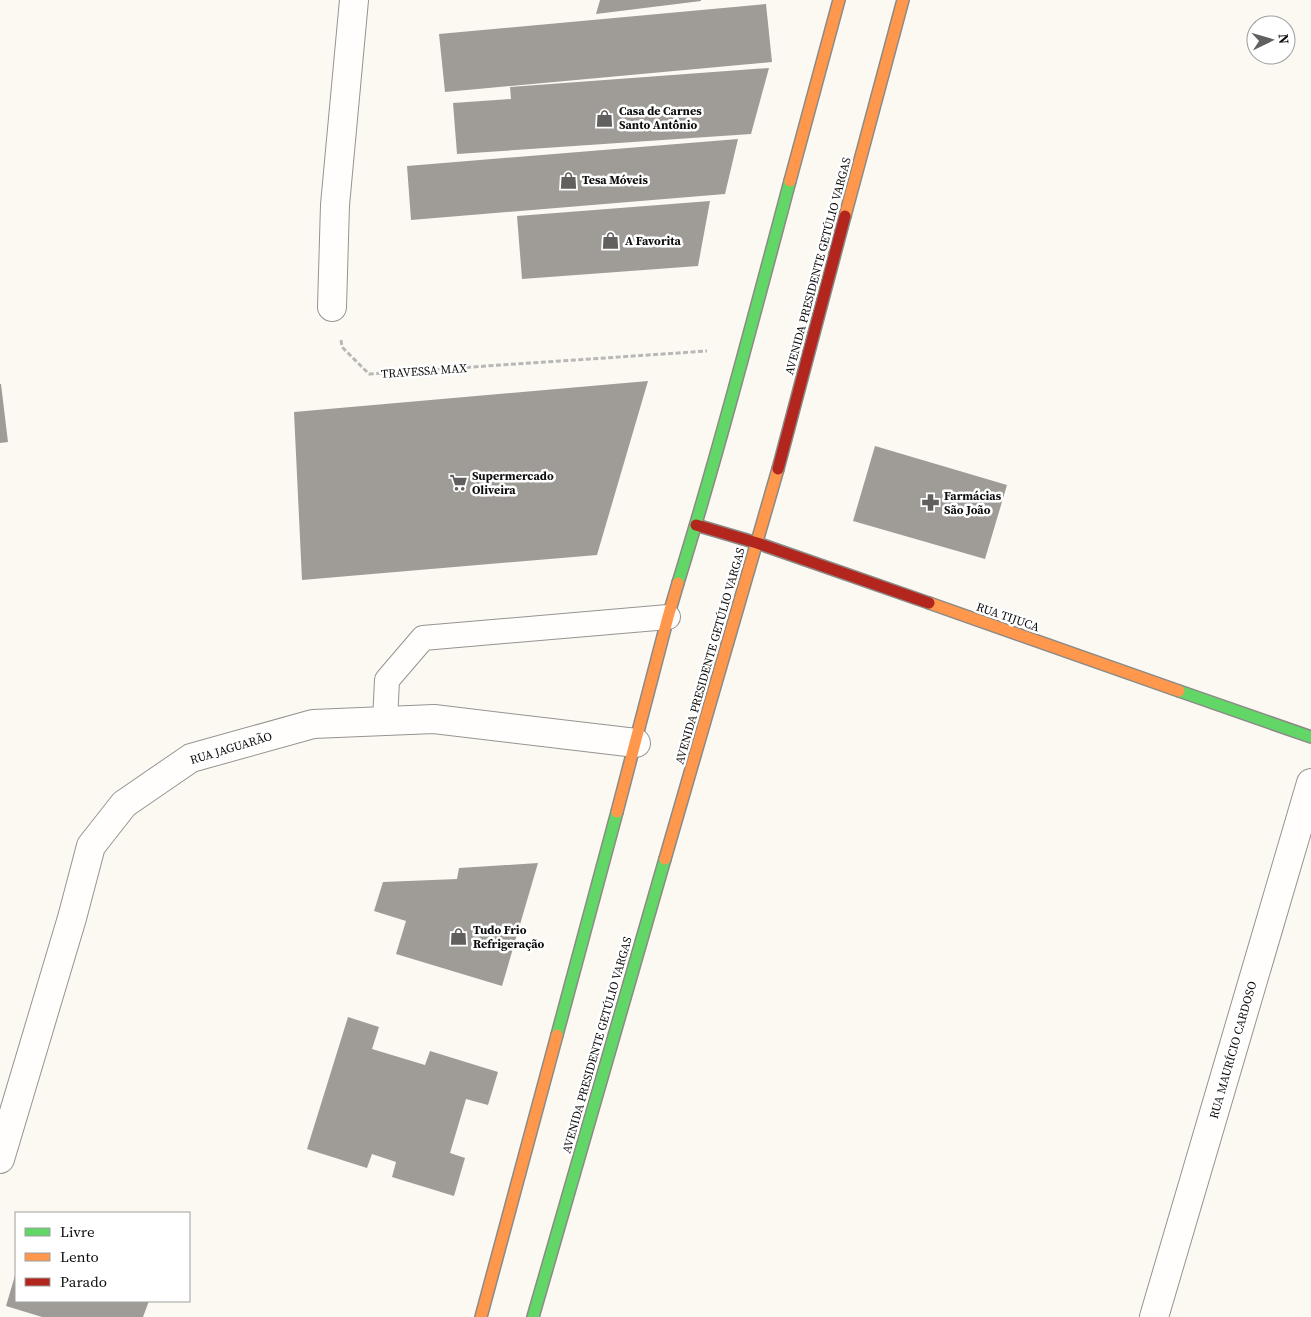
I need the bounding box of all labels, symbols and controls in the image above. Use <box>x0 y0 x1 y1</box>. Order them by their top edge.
north arrow <box>1246 15 1296 65</box>
text: N <box>1274 33 1294 45</box>
place label: Casa de Carnes Santo Antônio <box>619 103 702 133</box>
shop icon: Casa de Carnes Santo Antônio <box>595 108 615 128</box>
street label: AVENIDA PRESIDENTE GETÚLIO VARGAS <box>781 155 855 377</box>
shop icon: Tesa Móveis <box>558 170 578 190</box>
place label: Tesa Móveis <box>582 172 648 188</box>
shop icon: A Favorita <box>601 231 621 251</box>
place label: A Favorita <box>625 233 682 249</box>
street label: TRAVESSA MAX <box>380 360 468 382</box>
place label: Supermercado Oliveira <box>472 468 554 498</box>
supermarket icon: Supermercado Oliveira <box>448 473 468 493</box>
place label: Farmácias São João <box>944 488 1002 518</box>
pharmacy icon: Farmácias São João <box>920 493 940 513</box>
street label: AVENIDA PRESIDENTE GETÚLIO VARGAS <box>671 546 749 766</box>
street label: RUA TIJUCA <box>974 599 1042 635</box>
street label: RUA JAGUARÃO <box>188 728 274 768</box>
place label: Tudo Frio Refrigeração <box>473 922 545 952</box>
shop icon: Tudo Frio Refrigeração <box>449 927 469 947</box>
street label: AVENIDA PRESIDENTE GETÚLIO VARGAS <box>558 935 636 1155</box>
street label: RUA MAURÍCIO CARDOSO <box>1206 979 1260 1121</box>
legend <box>15 1212 190 1302</box>
text: Livre <box>60 1221 95 1242</box>
text: Lento <box>60 1246 99 1267</box>
text: Parado <box>60 1271 107 1292</box>

